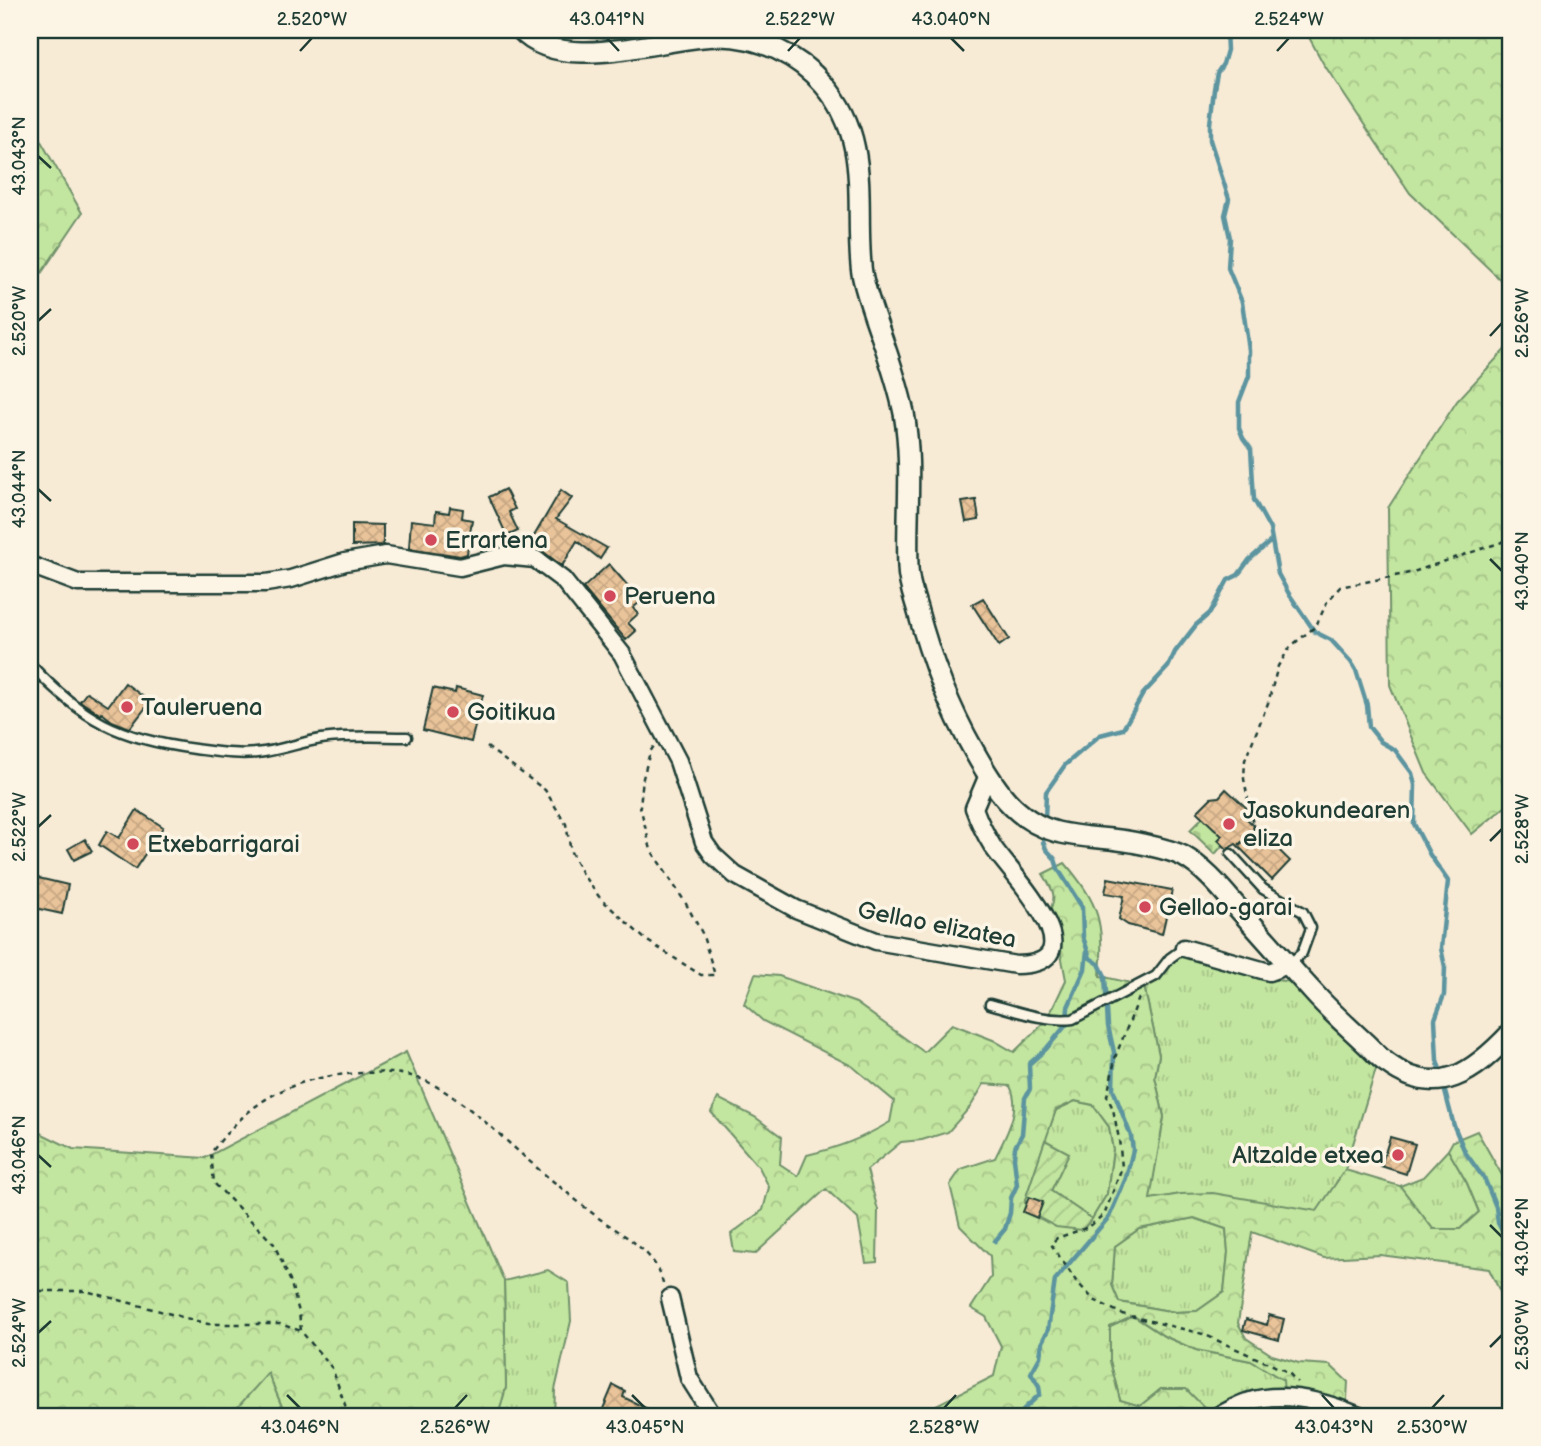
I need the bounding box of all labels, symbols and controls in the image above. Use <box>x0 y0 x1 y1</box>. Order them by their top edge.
text: 2.520°W <box>277 9 348 30</box>
text: 43.041°N <box>569 9 645 30</box>
text: 2.522°W <box>765 9 835 30</box>
text: 43.040°N <box>911 9 991 30</box>
text: 2.524°W <box>1254 9 1324 30</box>
text: 43.043°N <box>9 116 30 196</box>
text: 2.520°W <box>9 285 30 356</box>
text: 2.526°W <box>1512 287 1533 358</box>
text: 43.044°N <box>9 449 30 529</box>
place label: Errartena <box>445 526 548 555</box>
text: 43.040°N <box>1512 531 1533 611</box>
marker: Errartena <box>423 532 439 548</box>
place label: Peruena <box>624 582 716 611</box>
marker: Peruena <box>602 588 618 604</box>
place label: Tauleruena <box>141 693 263 722</box>
place label: Goitikua <box>467 698 556 727</box>
marker: Tauleruena <box>119 699 135 715</box>
marker: Goitikua <box>445 704 461 720</box>
text: 2.522°W <box>9 792 30 862</box>
text: 2.528°W <box>1512 793 1533 864</box>
place label: Jasokundearen eliza <box>1243 796 1410 853</box>
marker: Jasokundearen eliza <box>1221 816 1237 832</box>
place label: Etxebarrigarai <box>147 830 300 859</box>
marker: Etxebarrigarai <box>125 836 141 852</box>
place label: Gellao-garai <box>1159 893 1293 922</box>
street label: Gellao elizatea <box>855 895 1019 955</box>
marker: Gellao-garai <box>1137 899 1153 915</box>
text: 43.046°N <box>9 1115 30 1195</box>
place label: Altzalde etxea <box>1232 1141 1384 1170</box>
marker: Altzalde etxea <box>1390 1147 1406 1163</box>
text: 43.042°N <box>1512 1197 1533 1277</box>
text: 2.524°W <box>9 1298 30 1368</box>
text: 2.530°W <box>1512 1299 1533 1370</box>
text: 43.046°N <box>260 1417 340 1438</box>
text: 2.526°W <box>420 1417 491 1438</box>
text: 43.045°N <box>605 1417 685 1438</box>
text: 2.528°W <box>909 1417 980 1438</box>
text: 43.043°N <box>1294 1417 1374 1438</box>
text: 2.530°W <box>1397 1417 1468 1438</box>

